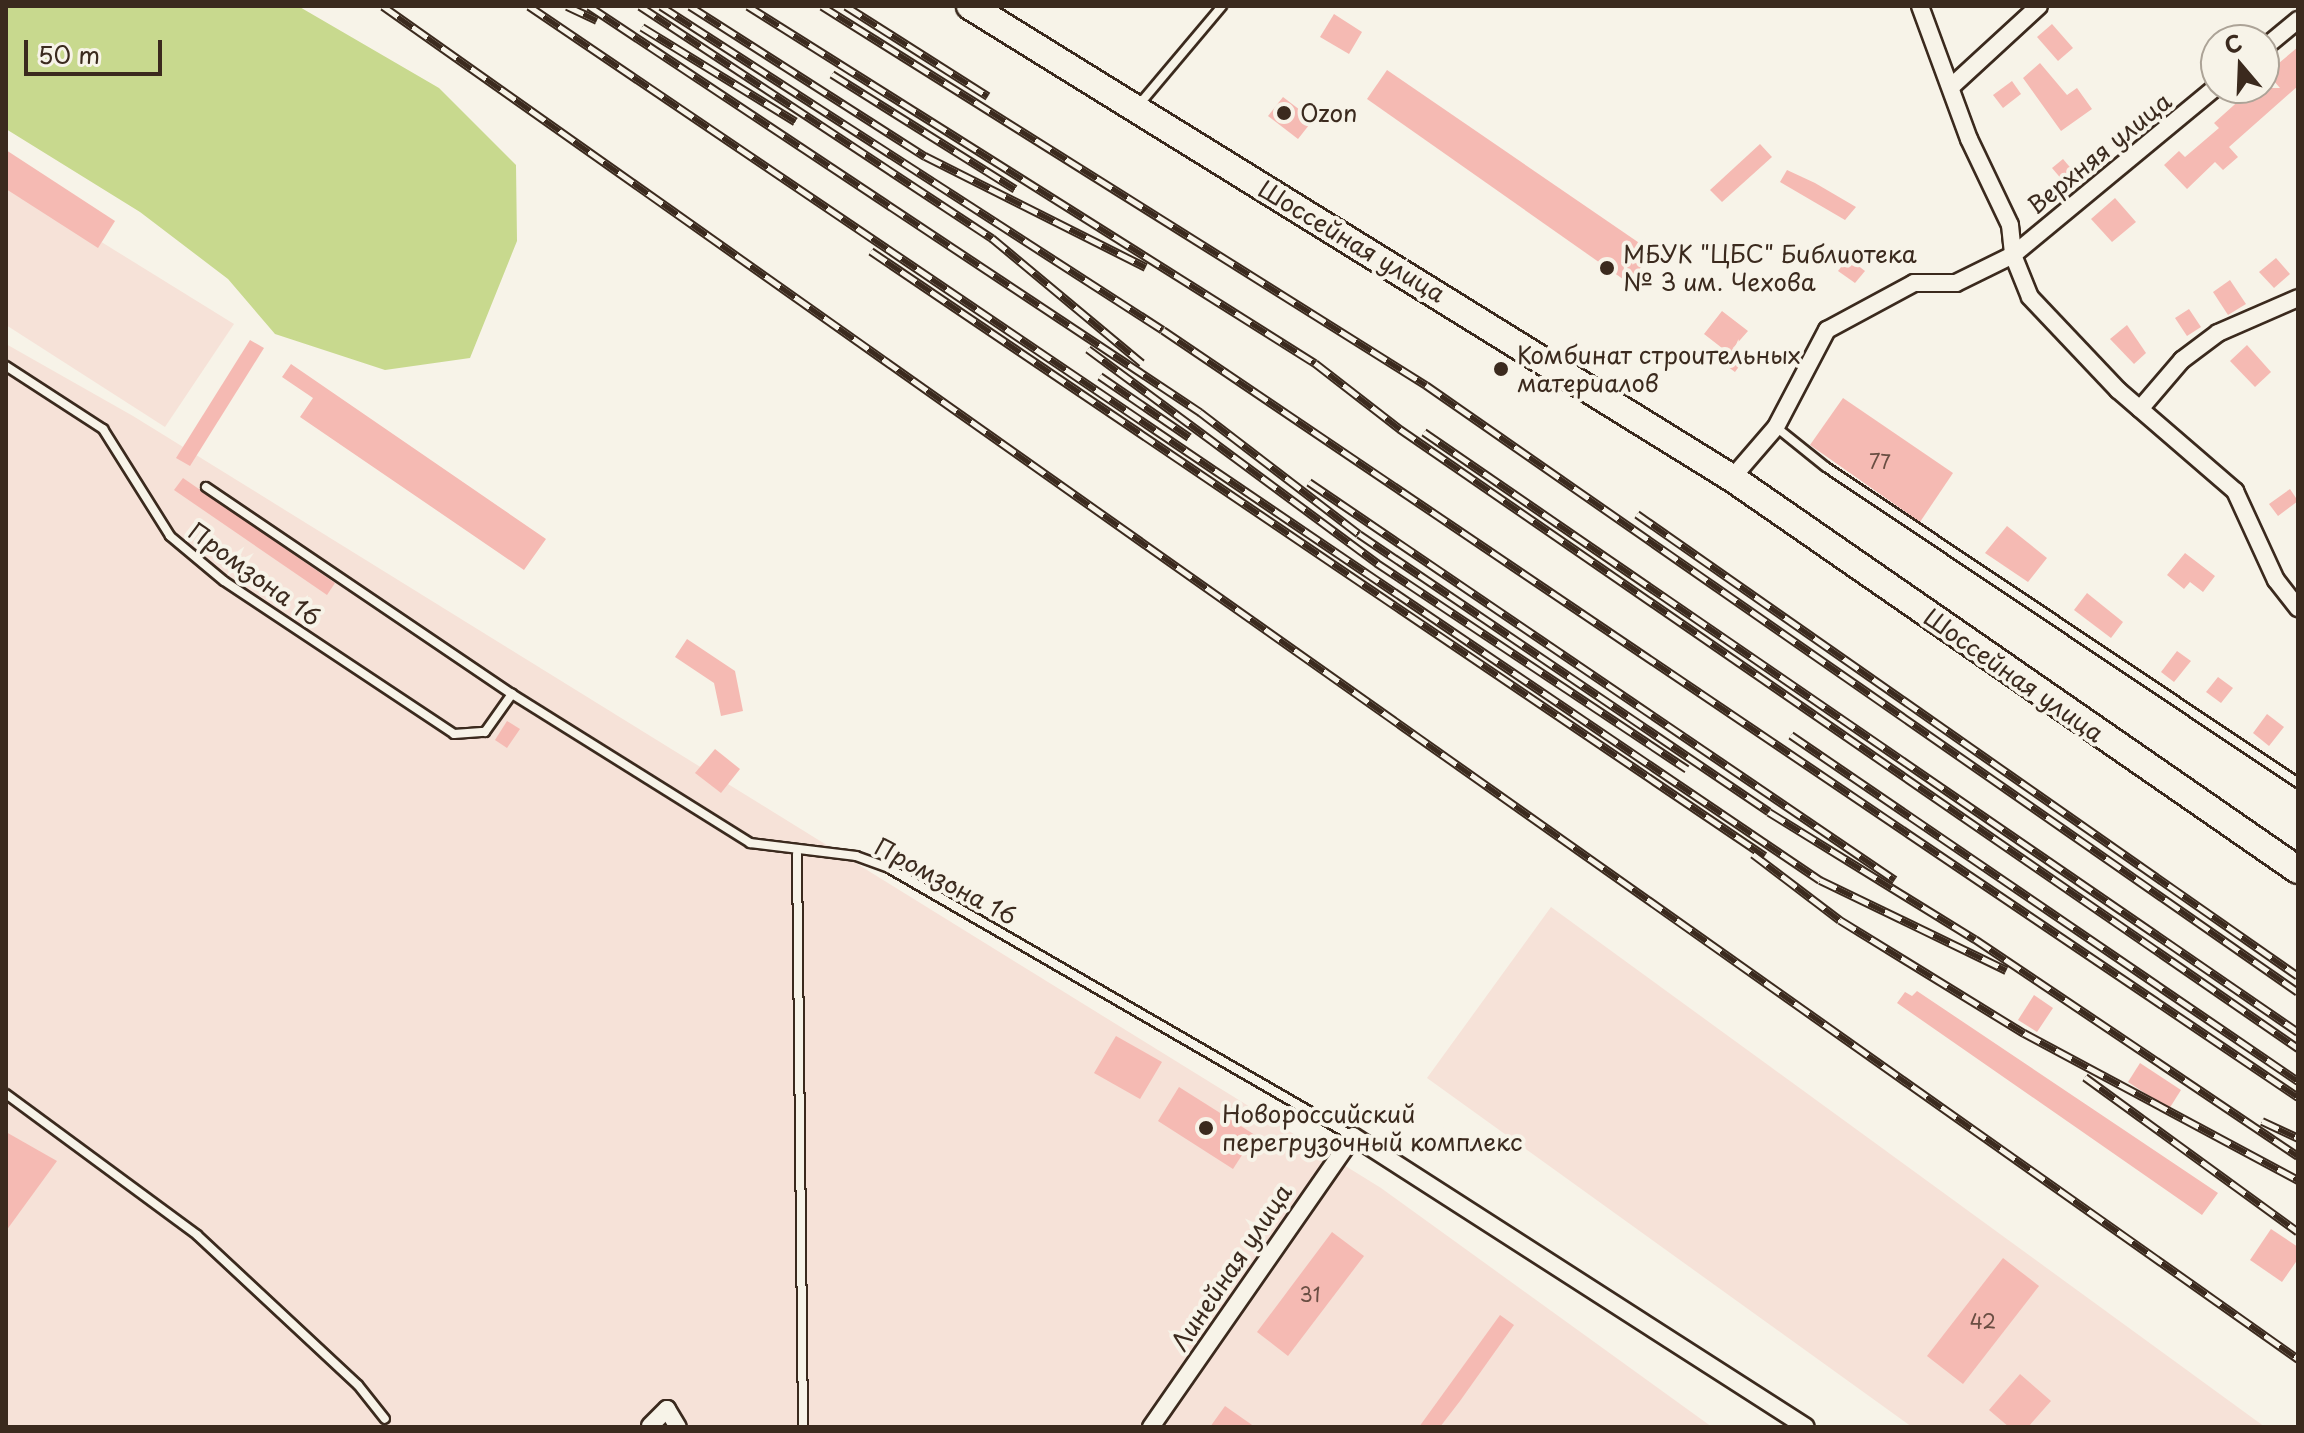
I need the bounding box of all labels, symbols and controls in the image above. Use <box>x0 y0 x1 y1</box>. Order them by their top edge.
scale bar <box>28 24 166 74</box>
north arrow <box>2200 24 2280 104</box>
text: С <box>2219 24 2246 61</box>
text: 50 m <box>38 36 100 72</box>
street label: Верхняя улица <box>2021 86 2177 220</box>
place label: Ozon <box>1300 99 1357 127</box>
marker: Ozon <box>1275 104 1293 122</box>
street label: Шоссейная улица <box>1253 174 1451 308</box>
place label: МБУК "ЦБС" Библиотека № 3 им. Чехова <box>1623 240 1918 296</box>
marker: МБУК "ЦБС" Библиотека № 3 им. Чехова <box>1598 259 1616 277</box>
place label: Комбинат строительных материалов <box>1517 341 1803 397</box>
marker: Комбинат строительных материалов <box>1492 360 1510 378</box>
house number: 77 <box>1869 449 1891 473</box>
street label: Промзона 16 <box>183 516 327 632</box>
street label: Шоссейная улица <box>1918 602 2110 748</box>
street label: Промзона 16 <box>870 831 1022 931</box>
place label: Новороссийский перегрузочный комплекс <box>1222 1100 1523 1156</box>
marker: Новороссийский перегрузочный комплекс <box>1197 1119 1215 1137</box>
street label: Линейная улица <box>1164 1178 1298 1356</box>
house number: 31 <box>1300 1282 1320 1306</box>
house number: 42 <box>1970 1309 1996 1333</box>

